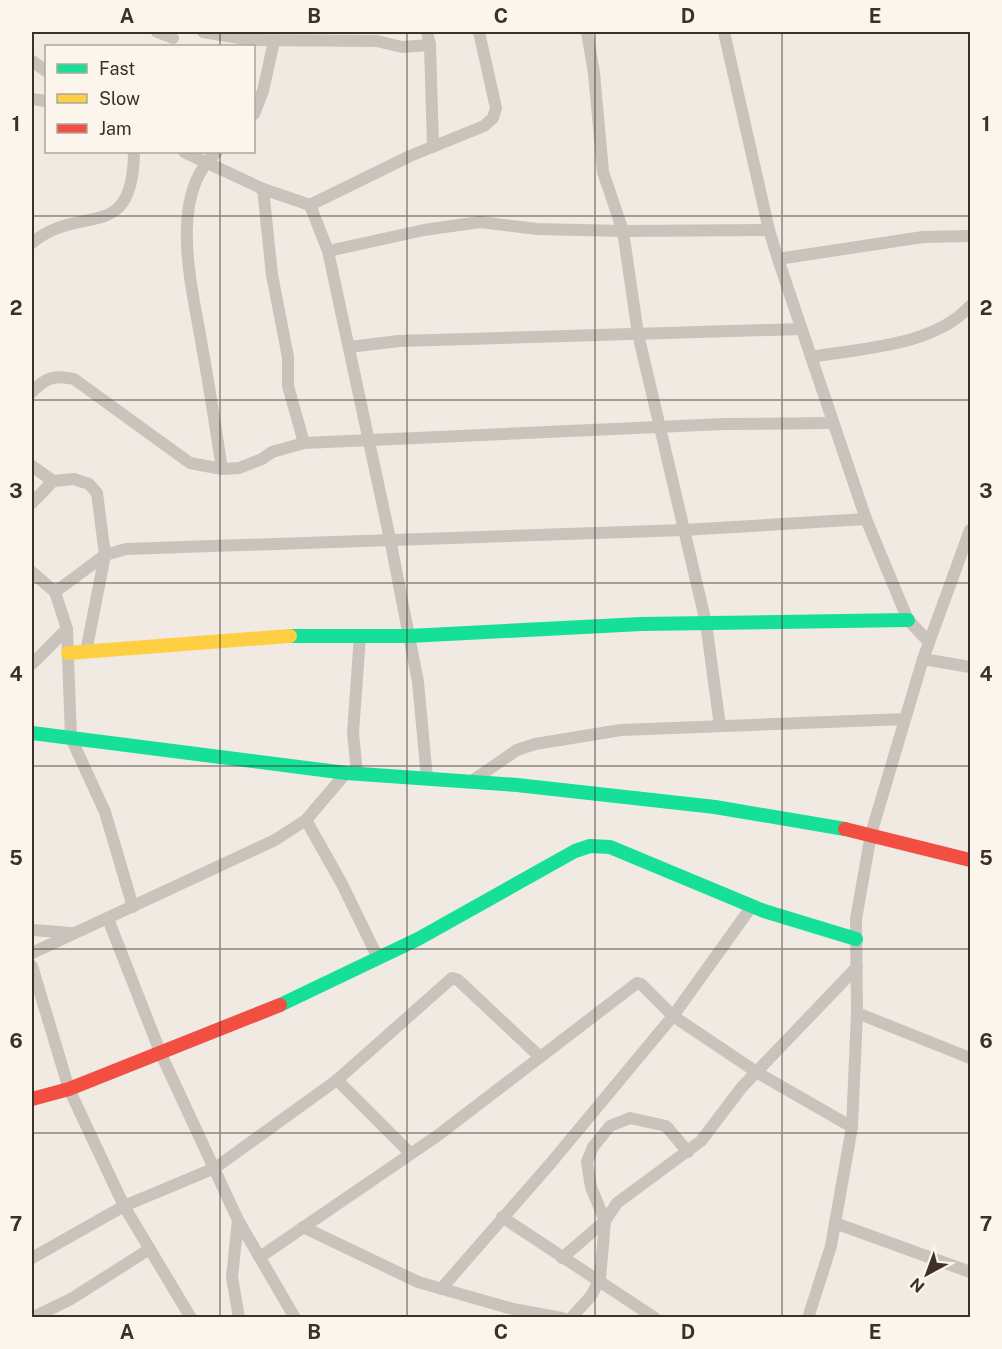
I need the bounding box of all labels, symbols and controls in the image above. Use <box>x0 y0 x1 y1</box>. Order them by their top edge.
text: A <box>120 4 134 28</box>
text: B <box>307 4 321 28</box>
text: C <box>494 4 508 28</box>
text: D <box>681 4 695 28</box>
text: E <box>869 4 881 28</box>
legend <box>45 45 255 153</box>
text: Fast <box>99 58 135 79</box>
text: Slow <box>99 88 140 109</box>
text: 1 <box>12 112 20 136</box>
text: 1 <box>982 112 990 136</box>
text: Jam <box>99 118 132 139</box>
text: 2 <box>10 296 22 320</box>
text: 2 <box>980 296 992 320</box>
text: 3 <box>9 479 23 503</box>
text: 3 <box>979 479 993 503</box>
text: 4 <box>9 662 23 686</box>
text: 4 <box>979 662 993 686</box>
text: 5 <box>9 846 23 870</box>
text: 5 <box>979 846 993 870</box>
text: 6 <box>9 1029 23 1053</box>
text: 6 <box>979 1029 993 1053</box>
text: 7 <box>10 1212 22 1236</box>
text: 7 <box>980 1212 992 1236</box>
north arrow <box>897 1244 957 1304</box>
text: N <box>907 1274 928 1296</box>
text: A <box>120 1320 134 1344</box>
text: B <box>307 1320 321 1344</box>
text: C <box>494 1320 508 1344</box>
text: D <box>681 1320 695 1344</box>
text: E <box>869 1320 881 1344</box>

